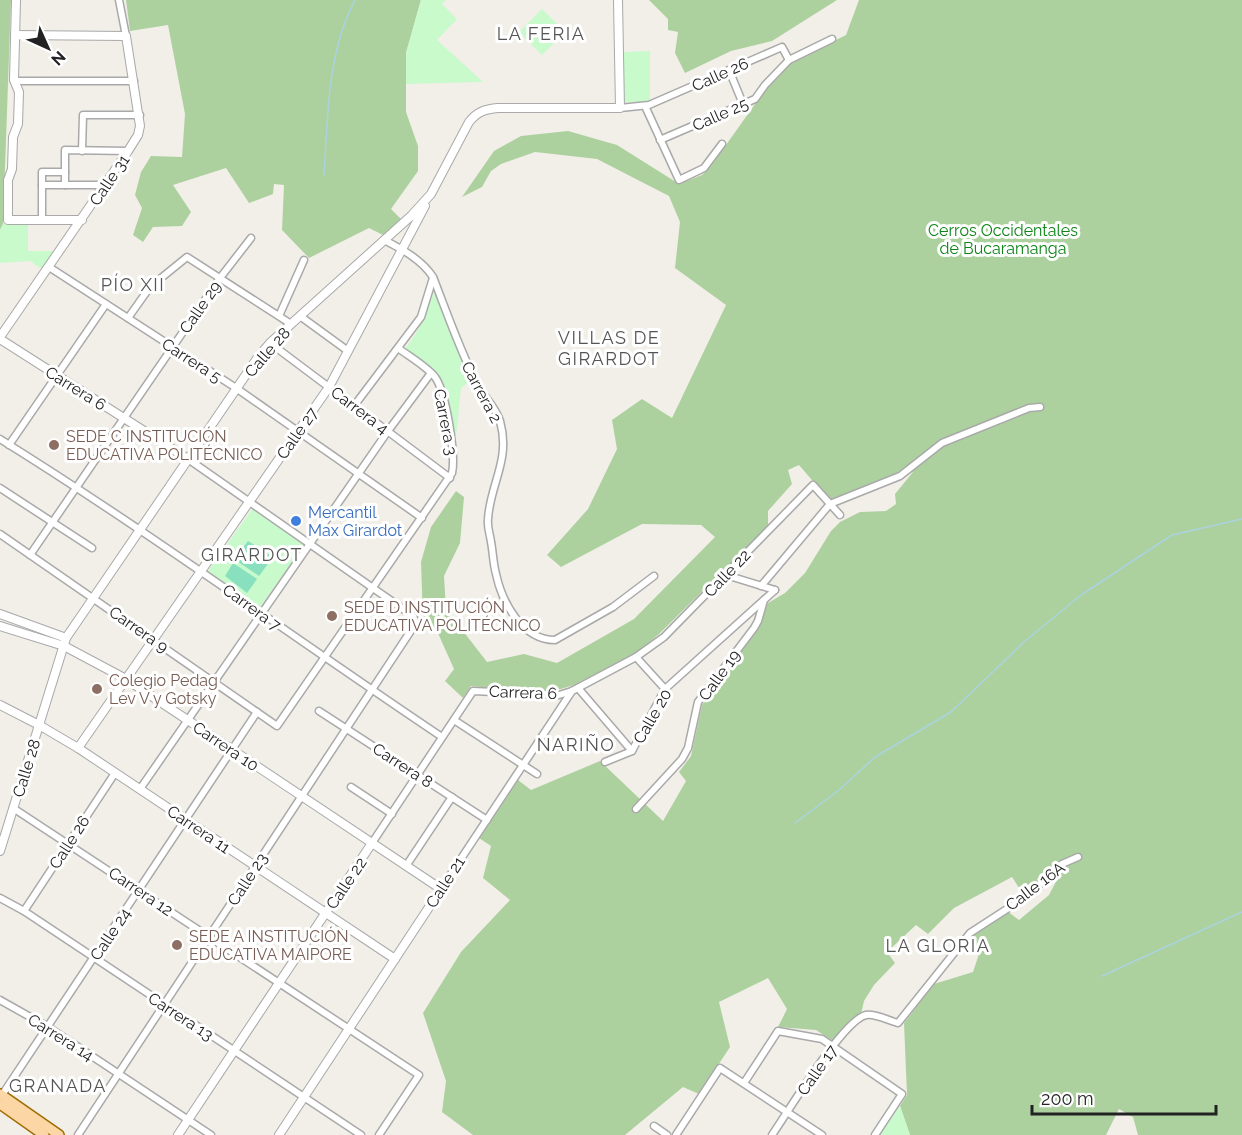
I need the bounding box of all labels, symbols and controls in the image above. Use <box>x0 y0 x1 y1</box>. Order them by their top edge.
north arrow <box>18 18 78 78</box>
district label: LA FERIA <box>497 23 585 44</box>
text: N <box>47 47 69 69</box>
street label: Calle 26 <box>689 54 751 95</box>
street label: Calle 25 <box>689 94 751 135</box>
street label: Calle 31 <box>86 151 133 209</box>
park label: Cerros Occidentales de Bucaramanga <box>928 221 1078 258</box>
district label: PÍO XII <box>101 273 165 295</box>
street label: Calle 29 <box>176 277 225 337</box>
street label: Calle 28 <box>241 324 294 381</box>
district label: VILLAS DE GIRARDOT <box>558 327 660 369</box>
street label: Carrera 5 <box>158 334 225 387</box>
street label: Carrera 2 <box>457 358 506 426</box>
street label: Carrera 6 <box>42 362 110 415</box>
street label: Carrera 4 <box>327 383 392 438</box>
street label: Carrera 3 <box>430 387 461 457</box>
street label: Calle 27 <box>273 403 322 463</box>
place label: SEDE C INSTITUCIÓN EDUCATIVA POLITÉCNICO <box>66 426 263 464</box>
marker: SEDE C INSTITUCIÓN EDUCATIVA POLITÉCNICO <box>47 438 61 452</box>
place label: Mercantil Max Girardot <box>308 503 403 540</box>
marker: Mercantil Max Girardot <box>289 514 303 528</box>
district label: GIRARDOT <box>201 544 303 565</box>
street label: Calle 22 <box>700 546 755 601</box>
street label: Carrera 7 <box>219 580 285 635</box>
place label: SEDE D INSTITUCIÓN EDUCATIVA POLITÉCNICO <box>344 597 541 635</box>
street label: Carrera 9 <box>105 602 172 657</box>
marker: SEDE D INSTITUCIÓN EDUCATIVA POLITÉCNICO <box>325 609 339 623</box>
street label: Calle 19 <box>695 646 744 704</box>
place label: Colegio Pedag Lev V y Gotsky <box>109 671 218 708</box>
marker: Colegio Pedag Lev V y Gotsky <box>90 682 104 696</box>
street label: Carrera 6 <box>489 682 557 703</box>
street label: Calle 20 <box>629 686 676 747</box>
street label: Carrera 10 <box>189 718 262 775</box>
district label: NARIÑO <box>537 734 615 755</box>
street label: Calle 28 <box>9 737 44 799</box>
street label: Carrera 8 <box>369 739 436 792</box>
street label: Carrera 11 <box>163 801 234 858</box>
street label: Calle 26 <box>45 812 94 873</box>
street label: Calle 23 <box>223 849 271 909</box>
street label: Calle 21 <box>422 853 469 911</box>
street label: Calle 22 <box>322 854 371 913</box>
street label: Calle 16A <box>1002 858 1069 915</box>
street label: Carrera 12 <box>105 863 177 920</box>
street label: Calle 24 <box>86 904 135 964</box>
place label: SEDE A INSTITUCIÓN EDUCATIVA MAIPORE <box>189 926 352 964</box>
district label: LA GLORIA <box>886 935 990 956</box>
marker: SEDE A INSTITUCIÓN EDUCATIVA MAIPORE <box>170 938 184 952</box>
street label: Carrera 13 <box>145 988 217 1044</box>
street label: Carrera 14 <box>24 1010 97 1065</box>
street label: Calle 17 <box>793 1041 842 1099</box>
district label: GRANADA <box>9 1075 107 1096</box>
scale bar <box>1032 1078 1216 1116</box>
text: 200 m <box>1041 1088 1094 1109</box>

